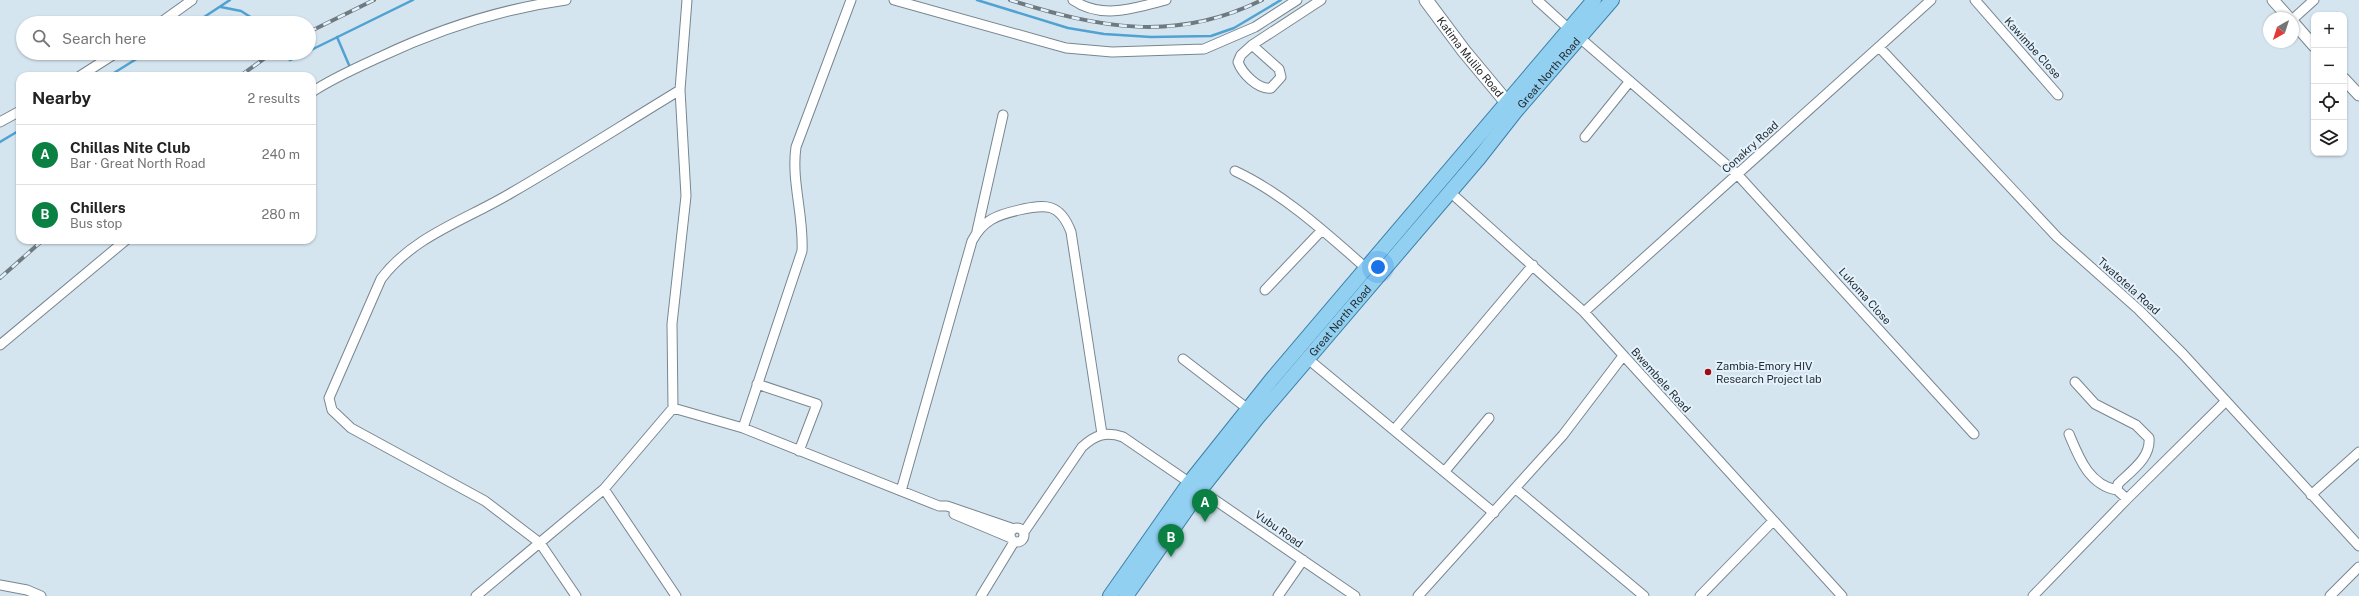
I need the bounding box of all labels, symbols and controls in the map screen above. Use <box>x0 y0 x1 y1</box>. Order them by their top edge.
north arrow <box>2263 12 2299 48</box>
map controls <box>2311 12 2347 156</box>
button: + <box>2311 12 2347 48</box>
street label: Katima Mulilo Road <box>1435 14 1506 99</box>
street label: Kawimbe Close <box>2002 15 2064 81</box>
search box <box>16 16 316 60</box>
icon: search <box>30 27 52 49</box>
text: Search here <box>62 30 146 47</box>
street label: Great North Road <box>1515 35 1583 111</box>
button: − <box>2311 48 2347 84</box>
button: locate <box>2311 84 2347 120</box>
text: Nearby <box>32 88 91 108</box>
text: 2 results <box>248 91 300 106</box>
street label: Conakry Road <box>1719 119 1781 175</box>
button: layers <box>2311 120 2347 156</box>
text: Chillas Nite Club <box>70 139 190 156</box>
text: A <box>40 147 50 162</box>
text: 240 m <box>262 147 300 162</box>
text: Bar · Great North Road <box>70 156 206 171</box>
text: Chillers <box>70 199 126 216</box>
text: B <box>41 207 49 222</box>
text: 280 m <box>262 207 300 222</box>
text: Bus stop <box>70 216 122 231</box>
street label: Twatotela Road <box>2096 255 2162 317</box>
your location <box>1368 257 1388 277</box>
street label: Lukoma Close <box>1837 265 1893 327</box>
street label: Great North Road <box>1307 283 1374 359</box>
street label: Bwembele Road <box>1629 345 1693 415</box>
place label: Zambia-Emory HIV Research Project lab <box>1716 360 1822 385</box>
marker: Zambia-Emory HIV Research Project lab <box>1703 367 1713 377</box>
pin: A <box>1192 489 1218 522</box>
street label: Vubu Road <box>1253 508 1305 550</box>
pin: B <box>1158 524 1184 557</box>

